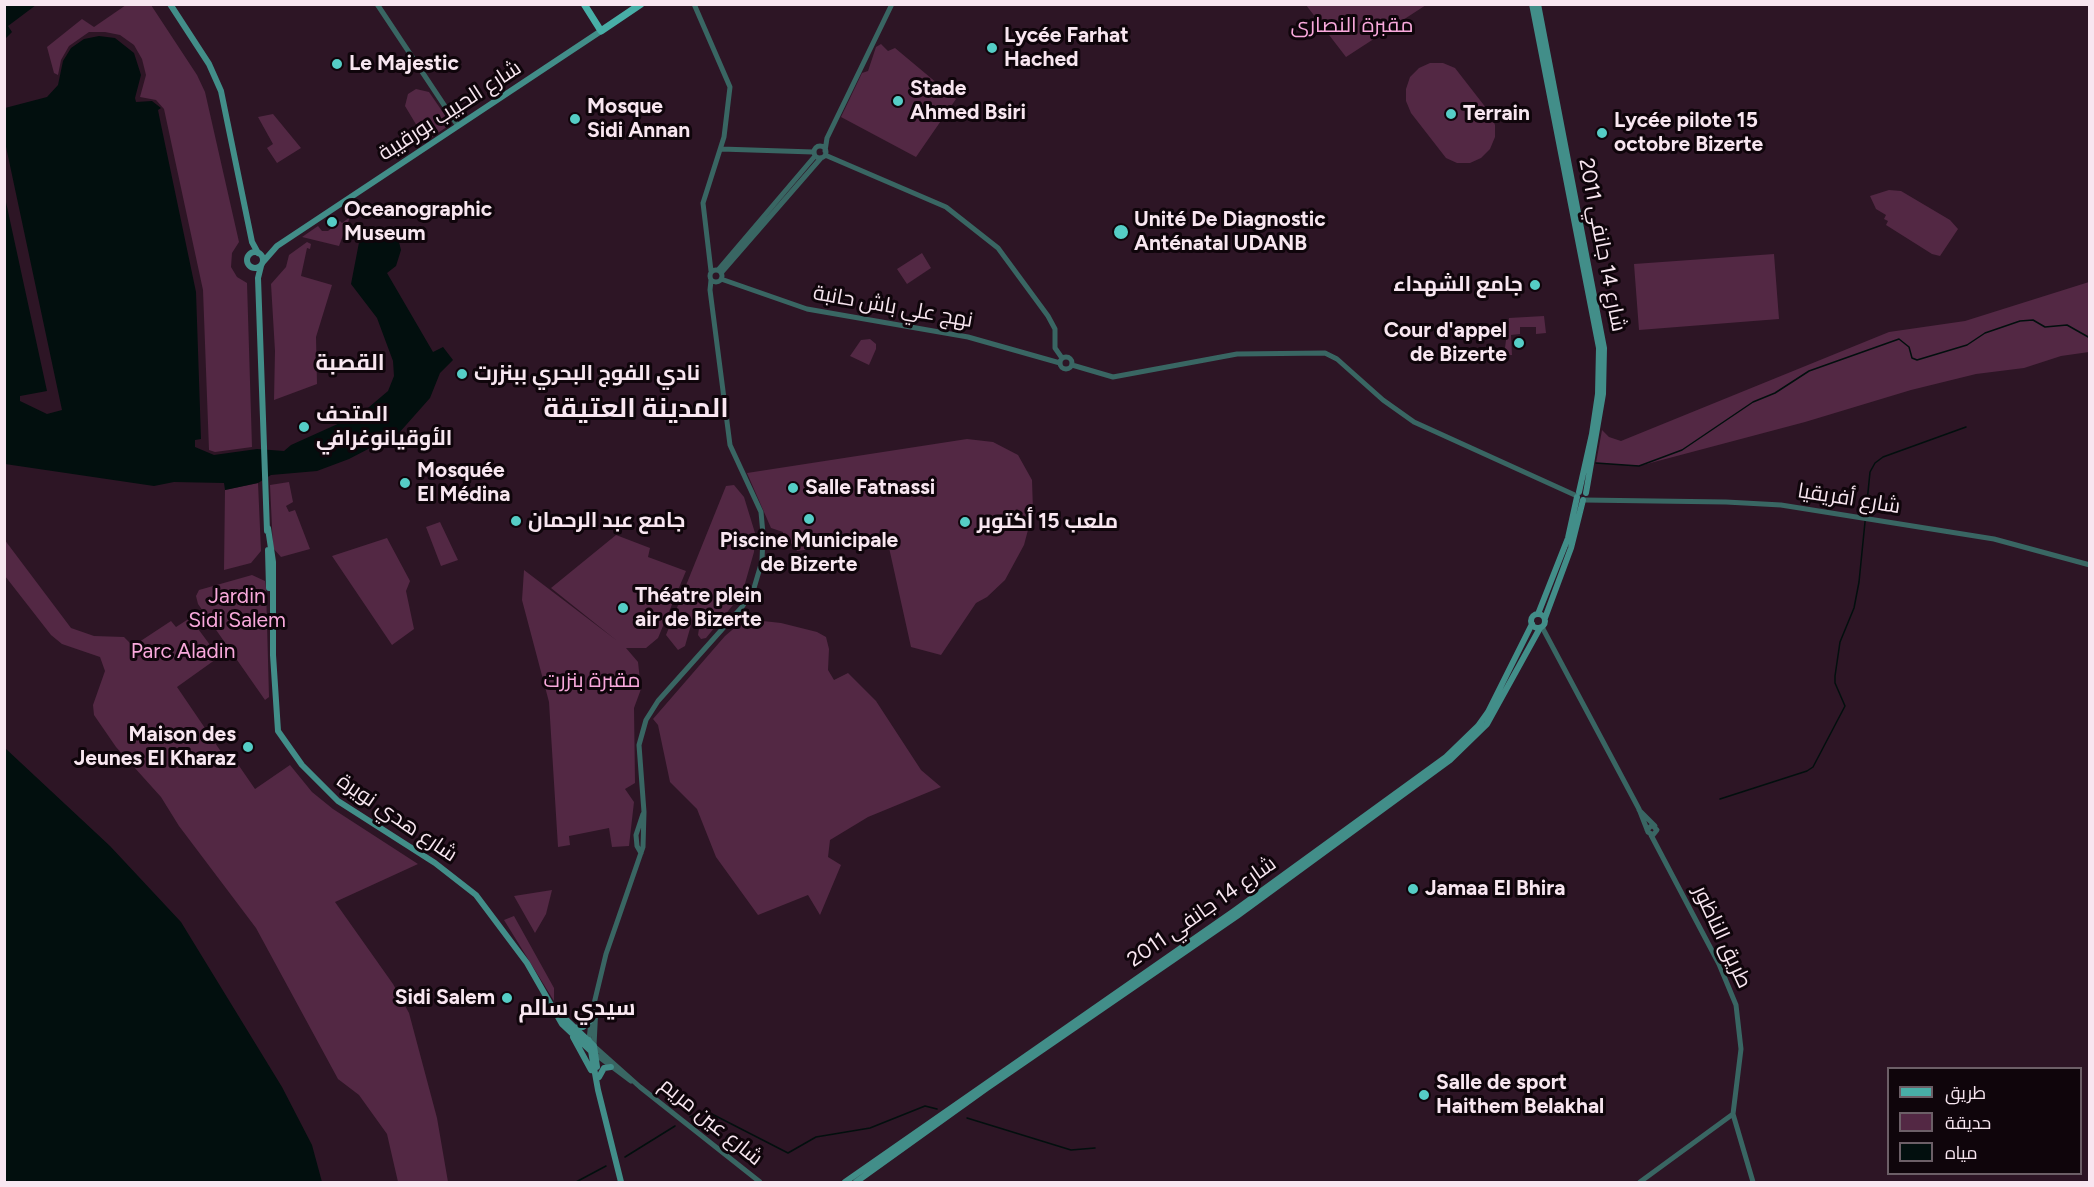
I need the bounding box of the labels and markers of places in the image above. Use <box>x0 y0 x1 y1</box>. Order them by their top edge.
place label: Lycée Farhat Hached <box>1004 23 1129 73</box>
marker: Lycée Farhat Hached <box>985 41 999 55</box>
place label: Le Majestic <box>349 51 459 77</box>
marker: Le Majestic <box>330 57 344 71</box>
place label: Stade Ahmed Bsiri <box>910 76 1026 126</box>
place label: Mosque Sidi Annan <box>587 94 690 144</box>
marker: Stade Ahmed Bsiri <box>891 94 905 108</box>
place label: Terrain <box>1463 101 1530 127</box>
marker: Terrain <box>1444 107 1458 121</box>
place label: Lycée pilote 15 octobre Bizerte <box>1614 108 1763 158</box>
marker: Mosque Sidi Annan <box>568 112 582 126</box>
marker: Lycée pilote 15 octobre Bizerte <box>1595 126 1609 140</box>
place label: Oceanographic Museum <box>344 197 492 247</box>
place label: Unité De Diagnostic Anténatal UDANB <box>1134 207 1326 257</box>
marker: Oceanographic Museum <box>325 215 339 229</box>
marker: Unité De Diagnostic Anténatal UDANB <box>1112 223 1130 241</box>
place label: جامع الشهداء <box>1393 272 1523 298</box>
marker: جامع الشهداء <box>1528 278 1542 292</box>
place label: Cour d'appel de Bizerte <box>1384 318 1507 368</box>
marker: Cour d'appel de Bizerte <box>1512 336 1526 350</box>
place label: نادي الفوج البحري ببنزرت <box>474 361 700 387</box>
marker: نادي الفوج البحري ببنزرت <box>455 367 469 381</box>
place label: المتحف الأوقيانوغرافي <box>316 402 452 452</box>
marker: المتحف الأوقيانوغرافي <box>297 420 311 434</box>
place label: Mosquée El Médina <box>417 458 510 508</box>
place label: Salle Fatnassi <box>805 475 935 501</box>
marker: Mosquée El Médina <box>398 476 412 490</box>
marker: Salle Fatnassi <box>786 481 800 495</box>
place label: جامع عبد الرحمان <box>528 508 685 534</box>
place label: ملعب 15 أكتوبر <box>977 509 1118 535</box>
marker: Piscine Municipale de Bizerte <box>802 512 816 526</box>
marker: جامع عبد الرحمان <box>509 514 523 528</box>
marker: ملعب 15 أكتوبر <box>958 515 972 529</box>
place label: Piscine Municipale de Bizerte <box>720 528 898 578</box>
place label: Théatre plein air de Bizerte <box>635 583 762 633</box>
marker: Théatre plein air de Bizerte <box>616 601 630 615</box>
place label: Maison des Jeunes El Kharaz <box>74 722 236 772</box>
marker: Maison des Jeunes El Kharaz <box>241 740 255 754</box>
place label: Jamaa El Bhira <box>1425 876 1565 902</box>
marker: Jamaa El Bhira <box>1406 882 1420 896</box>
place label: Sidi Salem <box>395 985 495 1011</box>
marker: Sidi Salem <box>500 991 514 1005</box>
place label: Salle de sport Haithem Belakhal <box>1436 1070 1604 1120</box>
marker: Salle de sport Haithem Belakhal <box>1417 1088 1431 1102</box>

